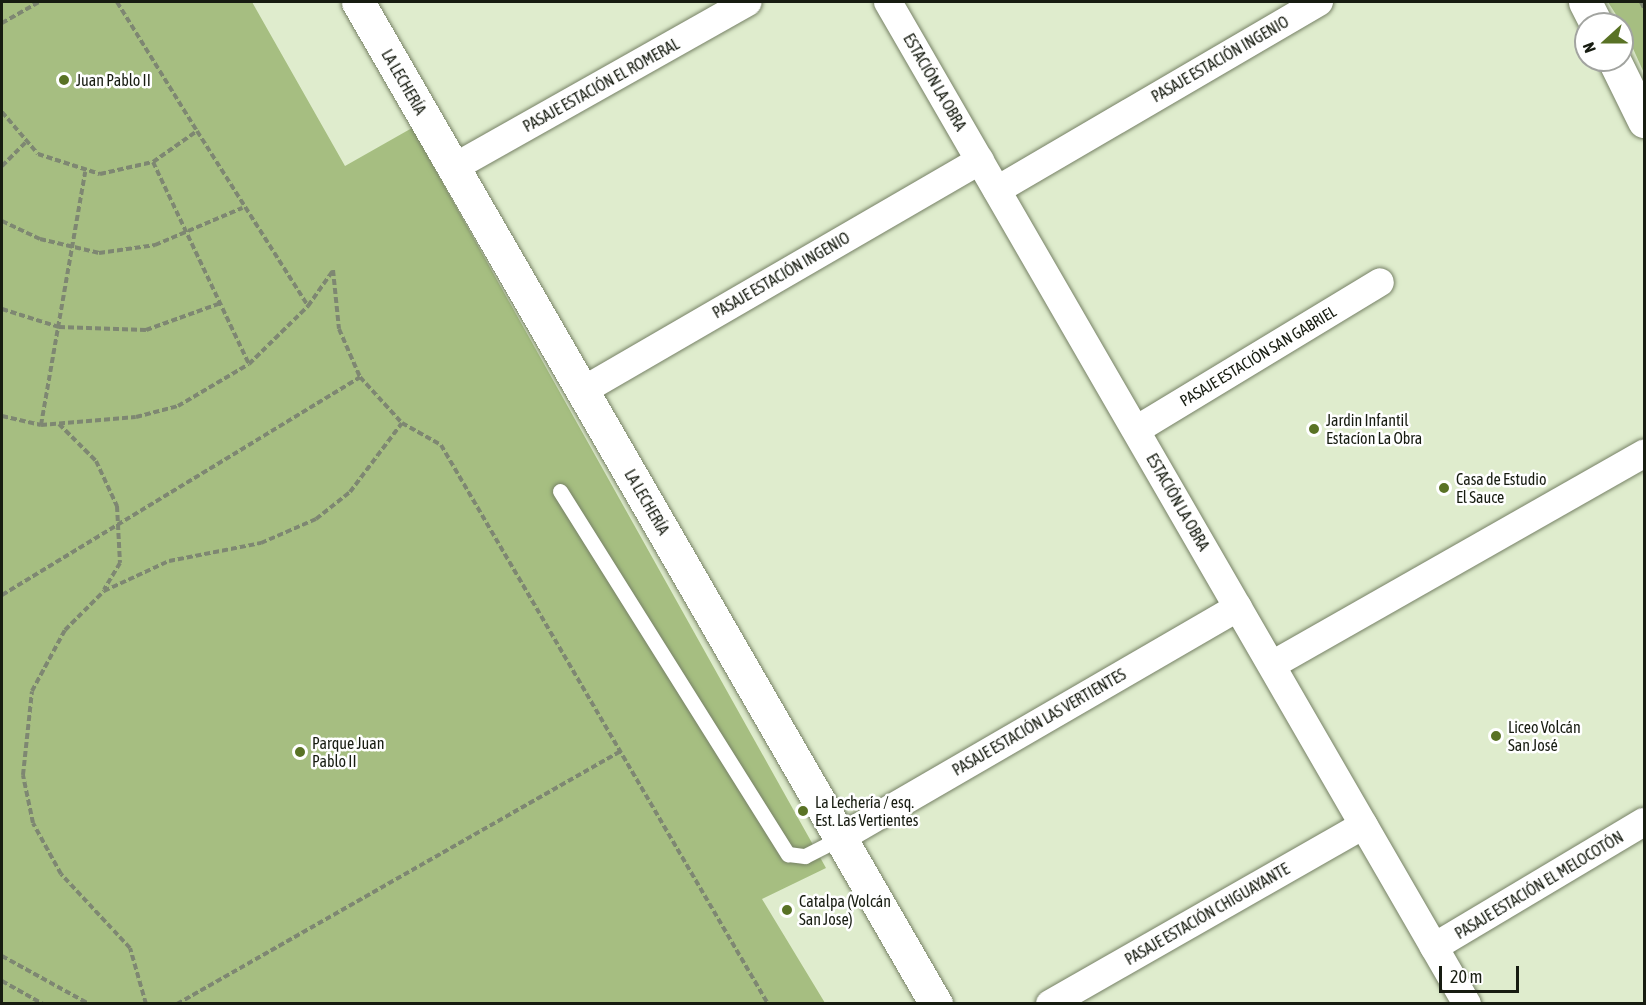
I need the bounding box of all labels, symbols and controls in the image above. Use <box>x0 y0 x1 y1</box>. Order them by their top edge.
street label: PASAJE ESTACIÓN INGENIO <box>1148 12 1292 106</box>
north arrow <box>1574 12 1634 72</box>
street label: ESTACIÓN LA OBRA <box>899 30 971 134</box>
street label: PASAJE ESTACIÓN EL ROMERAL <box>520 34 682 136</box>
text: N <box>1579 40 1599 55</box>
street label: LA LECHERÍA <box>378 46 430 118</box>
place label: Juan Pablo II <box>76 70 151 90</box>
marker: Juan Pablo II <box>57 73 71 87</box>
street label: PASAJE ESTACIÓN INGENIO <box>709 228 853 322</box>
street label: PASAJE ESTACIÓN SAN GABRIEL <box>1176 302 1340 410</box>
place label: Jardin Infantil Estacíon La Obra <box>1326 410 1422 448</box>
marker: Jardin Infantil Estacíon La Obra <box>1307 422 1321 436</box>
street label: ESTACIÓN LA OBRA <box>1142 450 1214 554</box>
street label: LA LECHERÍA <box>621 466 673 538</box>
place label: Casa de Estudio El Sauce <box>1456 469 1547 507</box>
marker: Casa de Estudio El Sauce <box>1437 481 1451 495</box>
street label: PASAJE ESTACIÓN LAS VERTIENTES <box>949 664 1129 780</box>
place label: Liceo Volcán San José <box>1508 717 1581 755</box>
marker: Liceo Volcán San José <box>1489 729 1503 743</box>
place label: Parque Juan Pablo II <box>312 733 384 771</box>
marker: Parque Juan Pablo II <box>293 745 307 759</box>
place label: La Lechería / esq. Est. Las Vertientes <box>815 792 918 830</box>
marker: La Lechería / esq. Est. Las Vertientes <box>796 804 810 818</box>
street label: PASAJE ESTACIÓN EL MELOCOTÓN <box>1451 827 1627 943</box>
street label: PASAJE ESTACIÓN CHIGUAYANTE <box>1121 859 1293 969</box>
place label: Catalpa (Volcán San Jose) <box>799 891 891 929</box>
marker: Catalpa (Volcán San Jose) <box>780 903 794 917</box>
scale bar <box>1442 954 1522 992</box>
text: 20 m <box>1450 966 1482 987</box>

